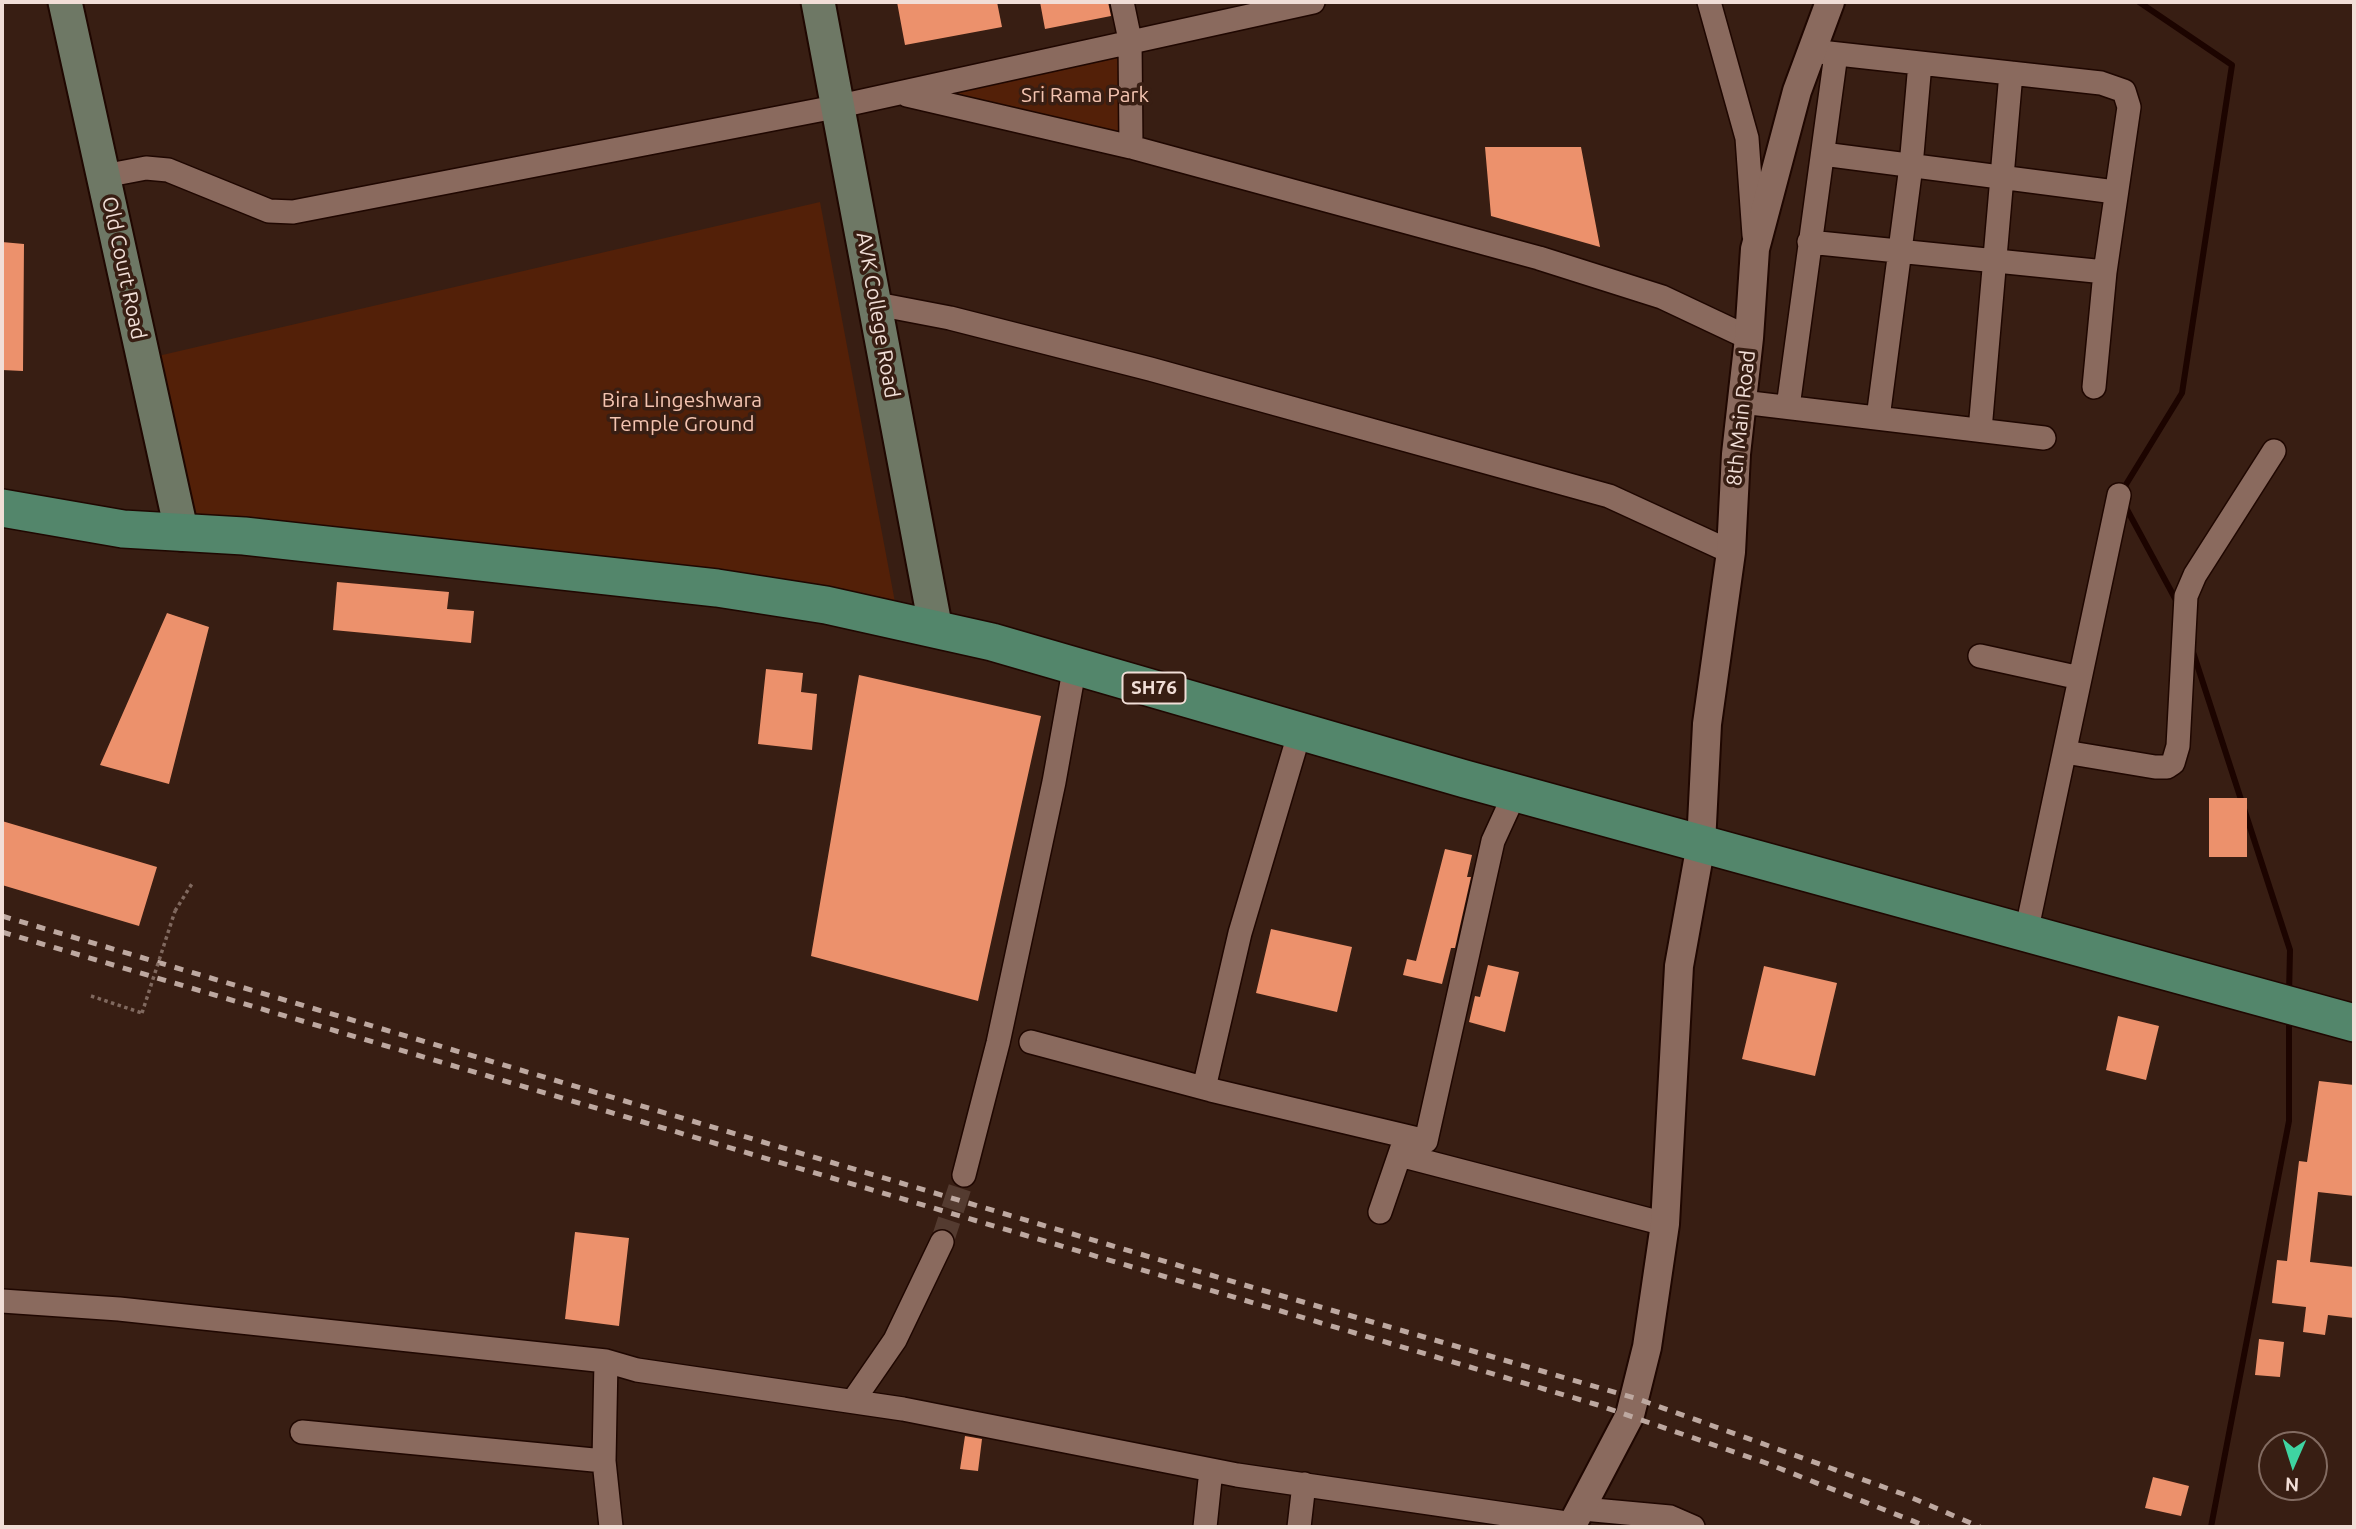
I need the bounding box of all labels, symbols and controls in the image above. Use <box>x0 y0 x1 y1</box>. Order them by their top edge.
park label: Sri Rama Park <box>1021 82 1149 108</box>
street label: Old Court Road <box>97 194 151 342</box>
street label: AVK College Road <box>851 230 905 400</box>
street label: 8th Main Road <box>1721 349 1761 487</box>
park label: Bira Lingeshwara Temple Ground <box>602 387 762 437</box>
road number: SH76 <box>1122 673 1186 704</box>
north arrow <box>2258 1431 2328 1501</box>
text: N <box>2284 1474 2300 1496</box>

